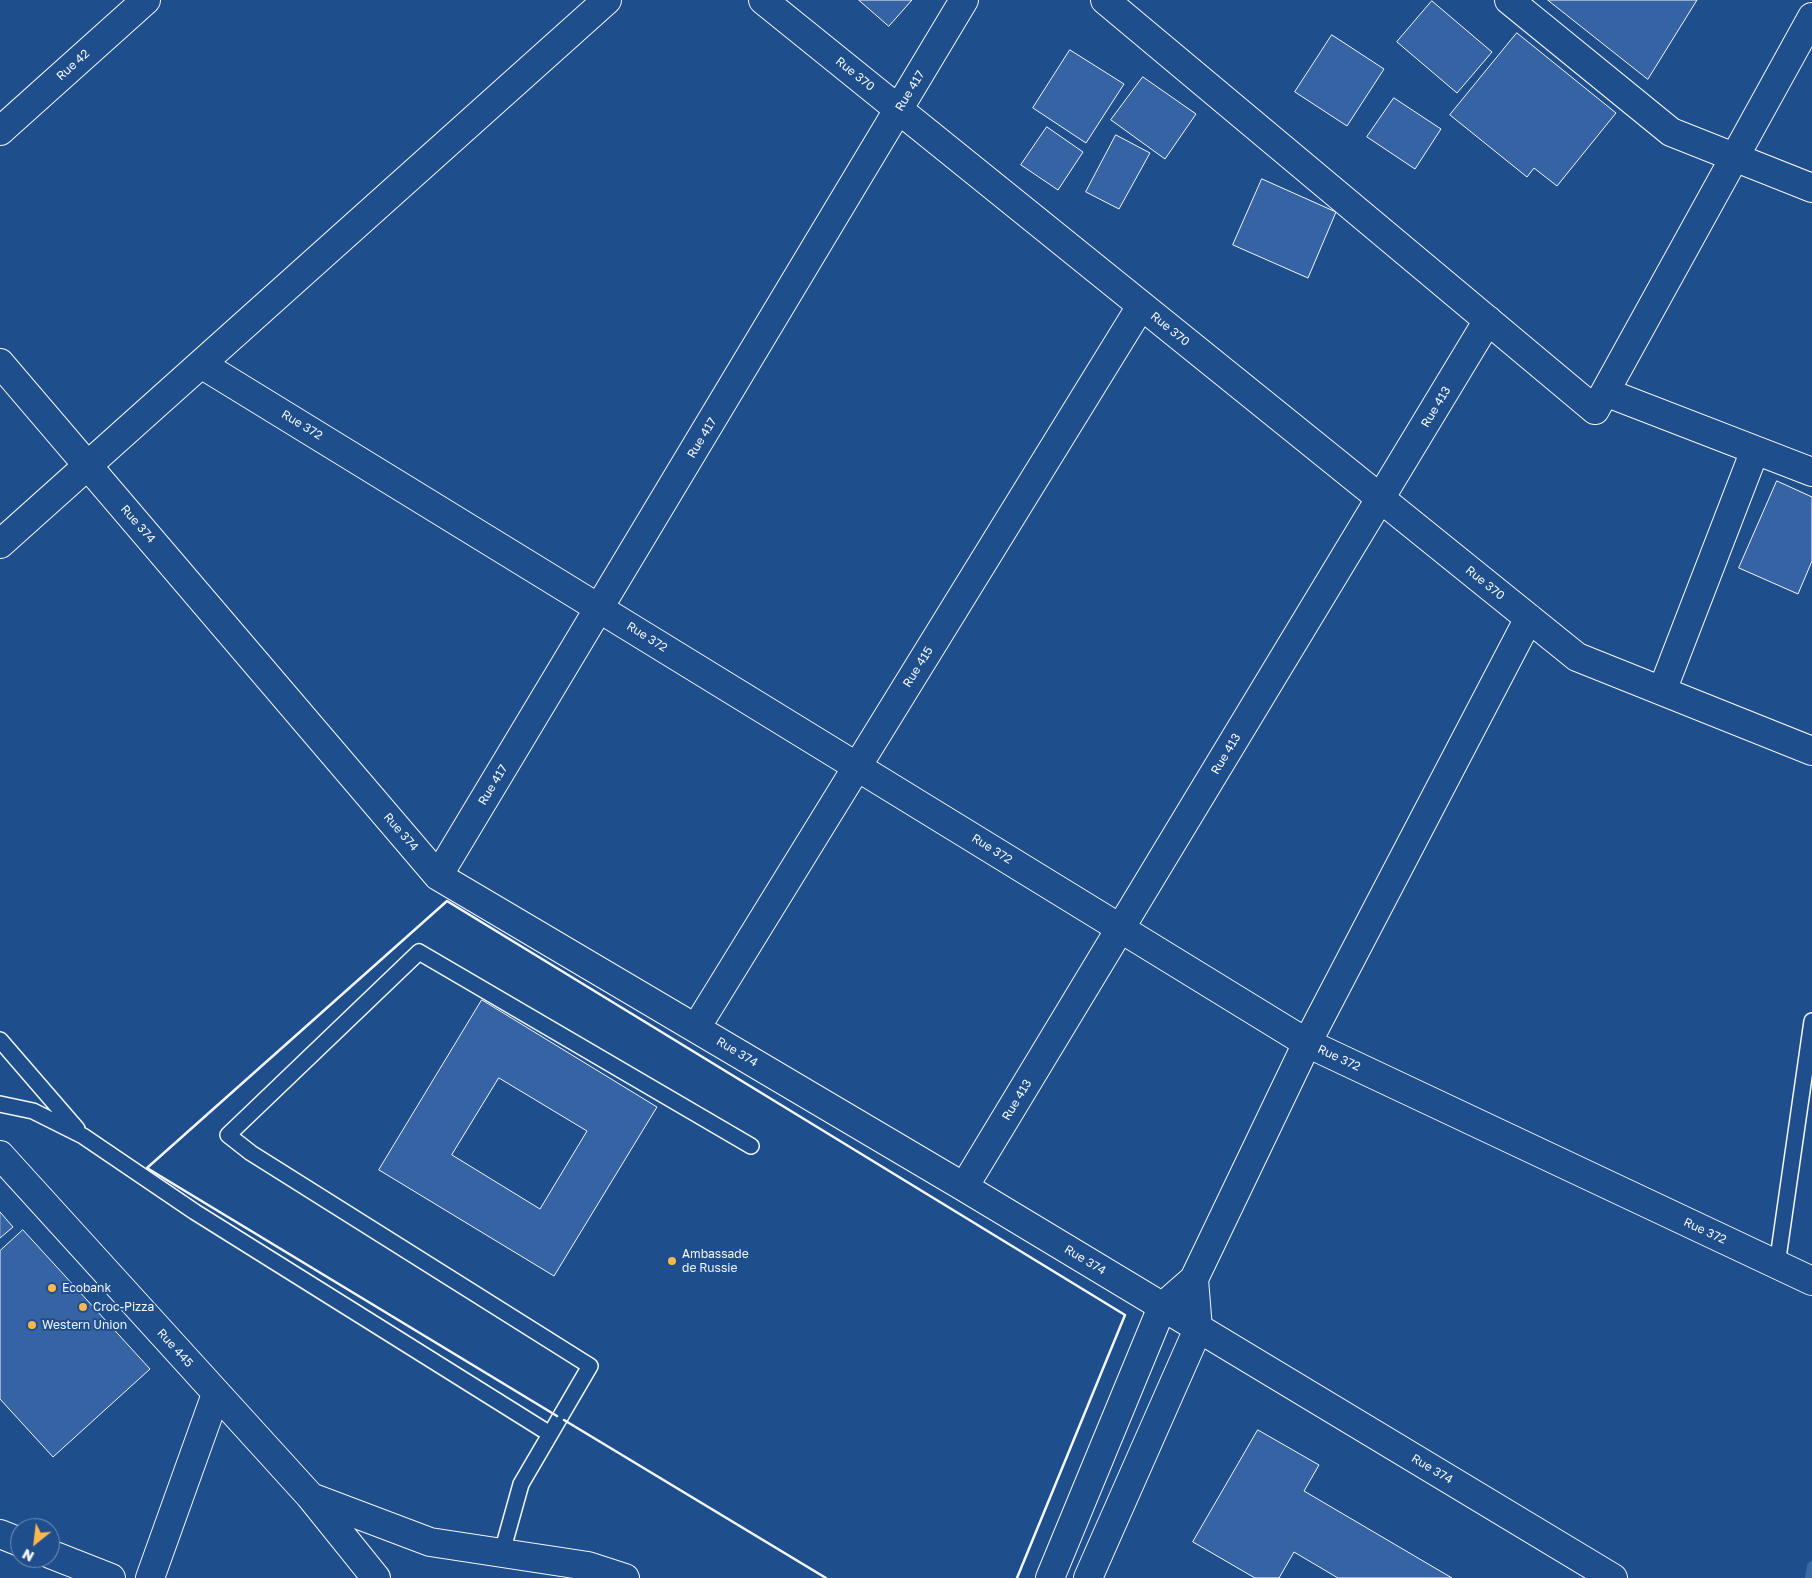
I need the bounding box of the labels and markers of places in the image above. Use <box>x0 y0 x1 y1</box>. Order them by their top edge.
place label: Ambassade de Russie <box>682 1247 749 1275</box>
marker: Ambassade de Russie <box>666 1255 678 1267</box>
place label: Ecobank <box>62 1281 111 1295</box>
marker: Ecobank <box>46 1282 58 1294</box>
place label: Croc-Pizza <box>93 1300 154 1314</box>
marker: Croc-Pizza <box>77 1301 89 1313</box>
place label: Western Union <box>42 1318 127 1332</box>
marker: Western Union <box>26 1319 38 1331</box>

